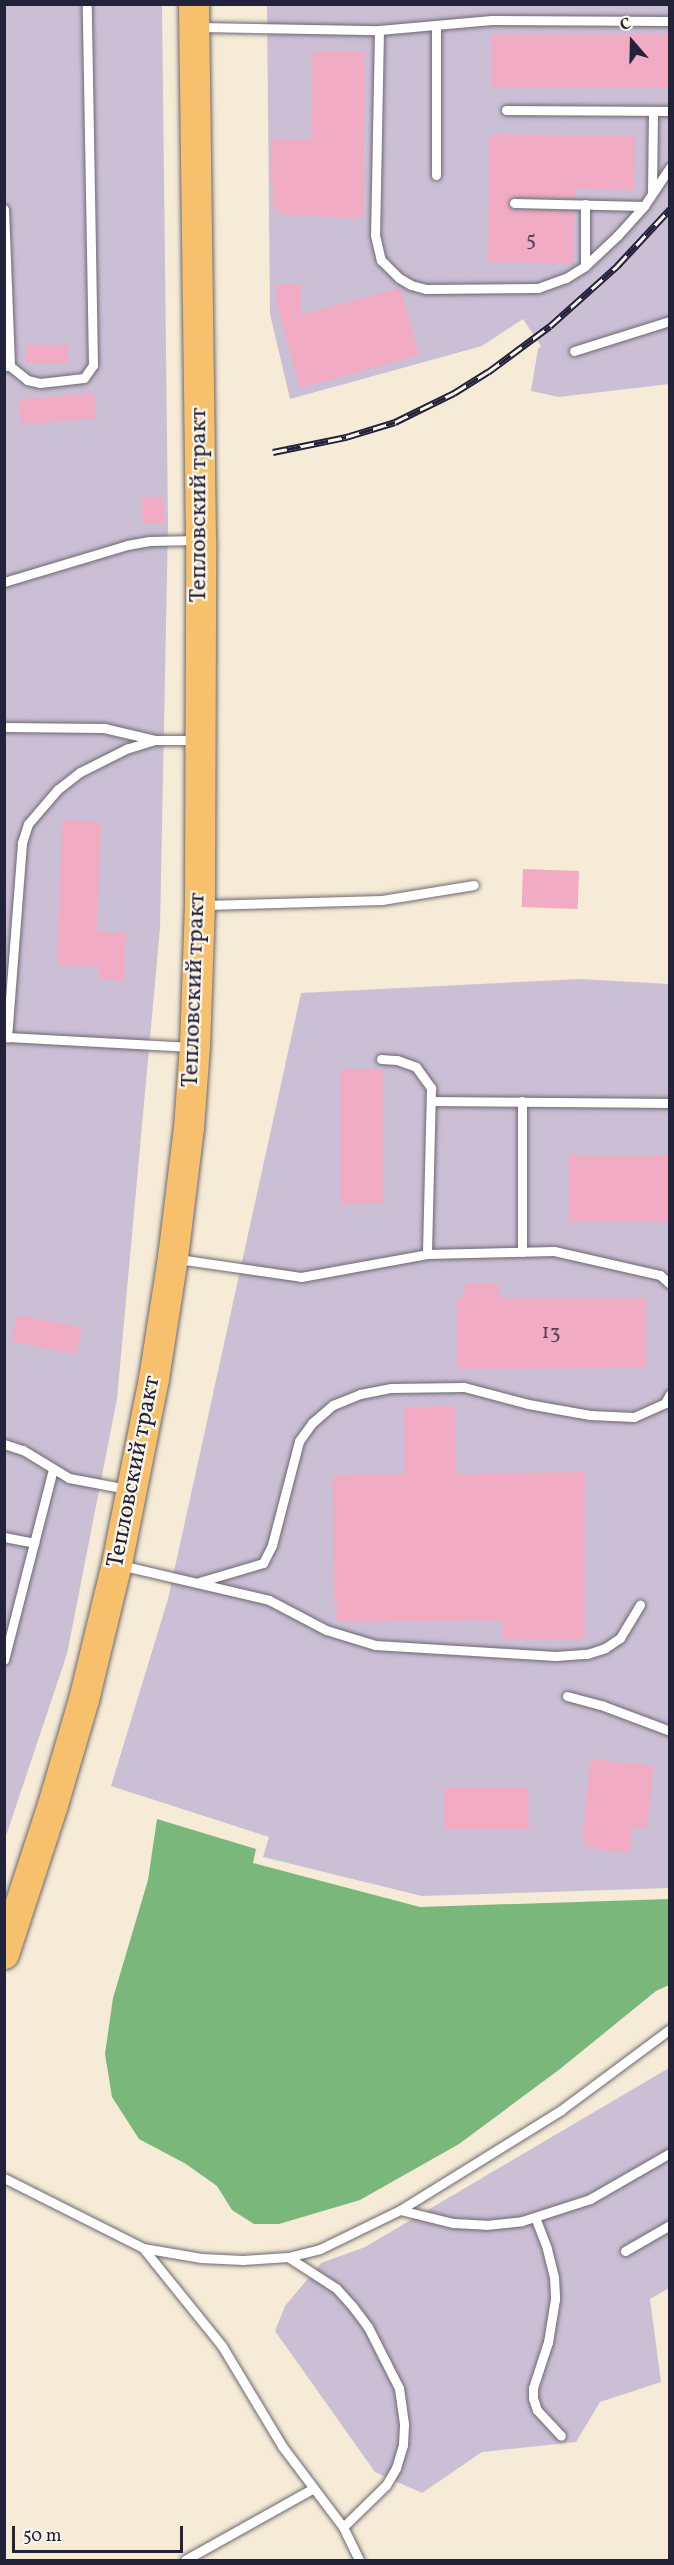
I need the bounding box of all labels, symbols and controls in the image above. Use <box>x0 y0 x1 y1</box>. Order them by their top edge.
north arrow <box>602 12 662 72</box>
text: С <box>617 13 634 37</box>
house number: 5 <box>526 227 536 253</box>
street label: Тепловский тракт <box>186 407 214 603</box>
street label: Тепловский тракт <box>177 892 213 1088</box>
house number: 13 <box>542 1320 560 1346</box>
street label: Тепловский тракт <box>102 1373 168 1571</box>
scale bar <box>15 2514 186 2552</box>
text: 50 m <box>23 2524 62 2549</box>

